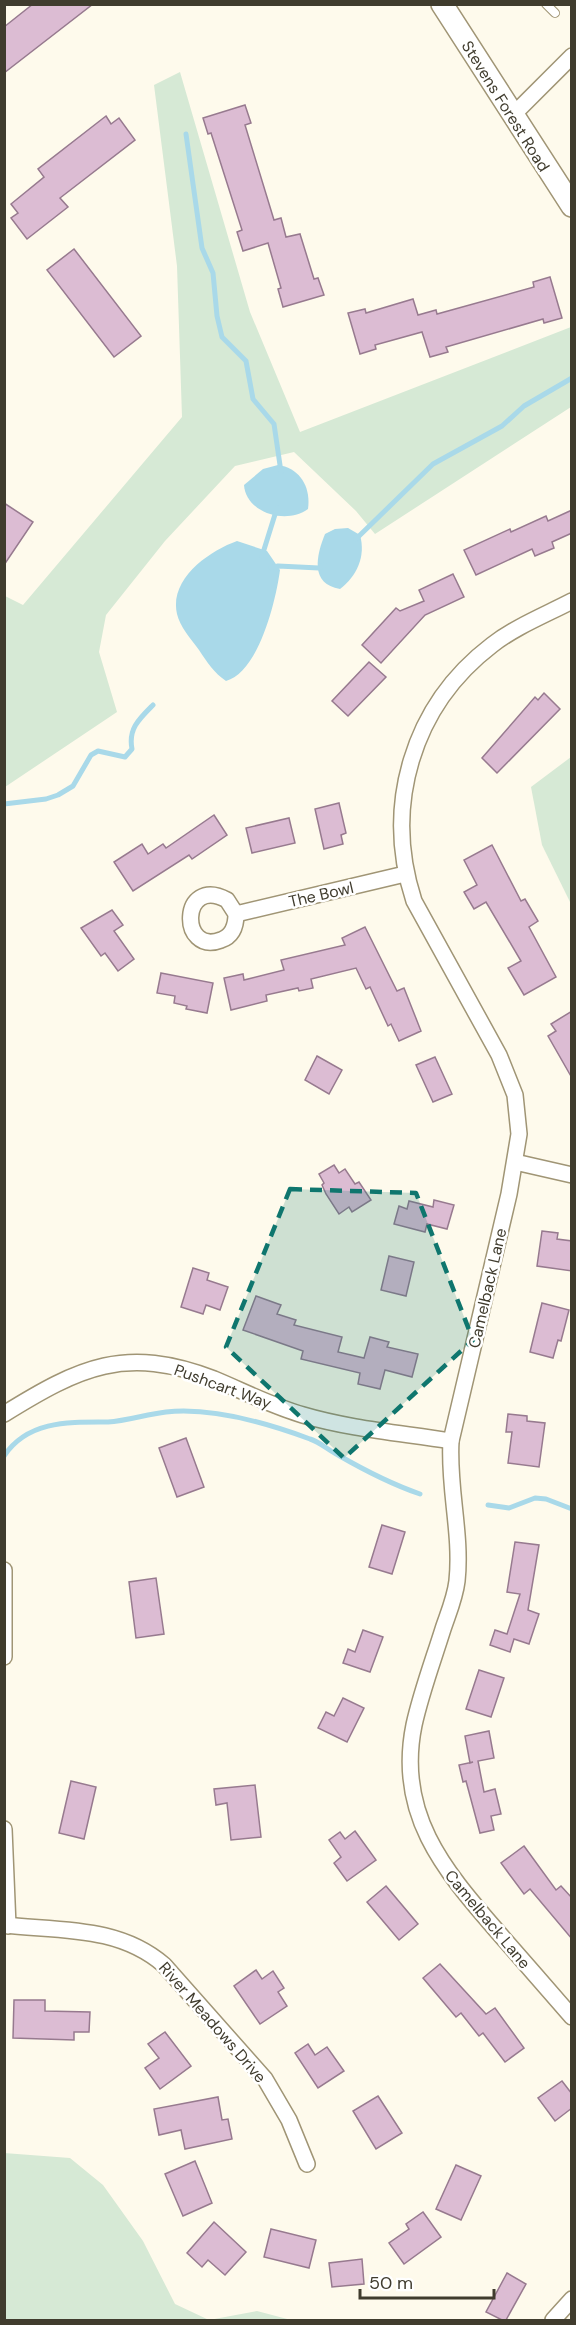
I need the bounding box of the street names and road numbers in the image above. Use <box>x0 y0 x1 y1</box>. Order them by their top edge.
street label: Stevens Forest Road <box>457 37 554 176</box>
street label: The Bowl <box>287 877 356 912</box>
street label: Camelback Lane <box>463 1226 512 1350</box>
street label: Pushcart Way <box>171 1359 274 1414</box>
street label: Camelback Lane <box>440 1866 535 1973</box>
street label: River Meadows Drive <box>154 1958 271 2087</box>

